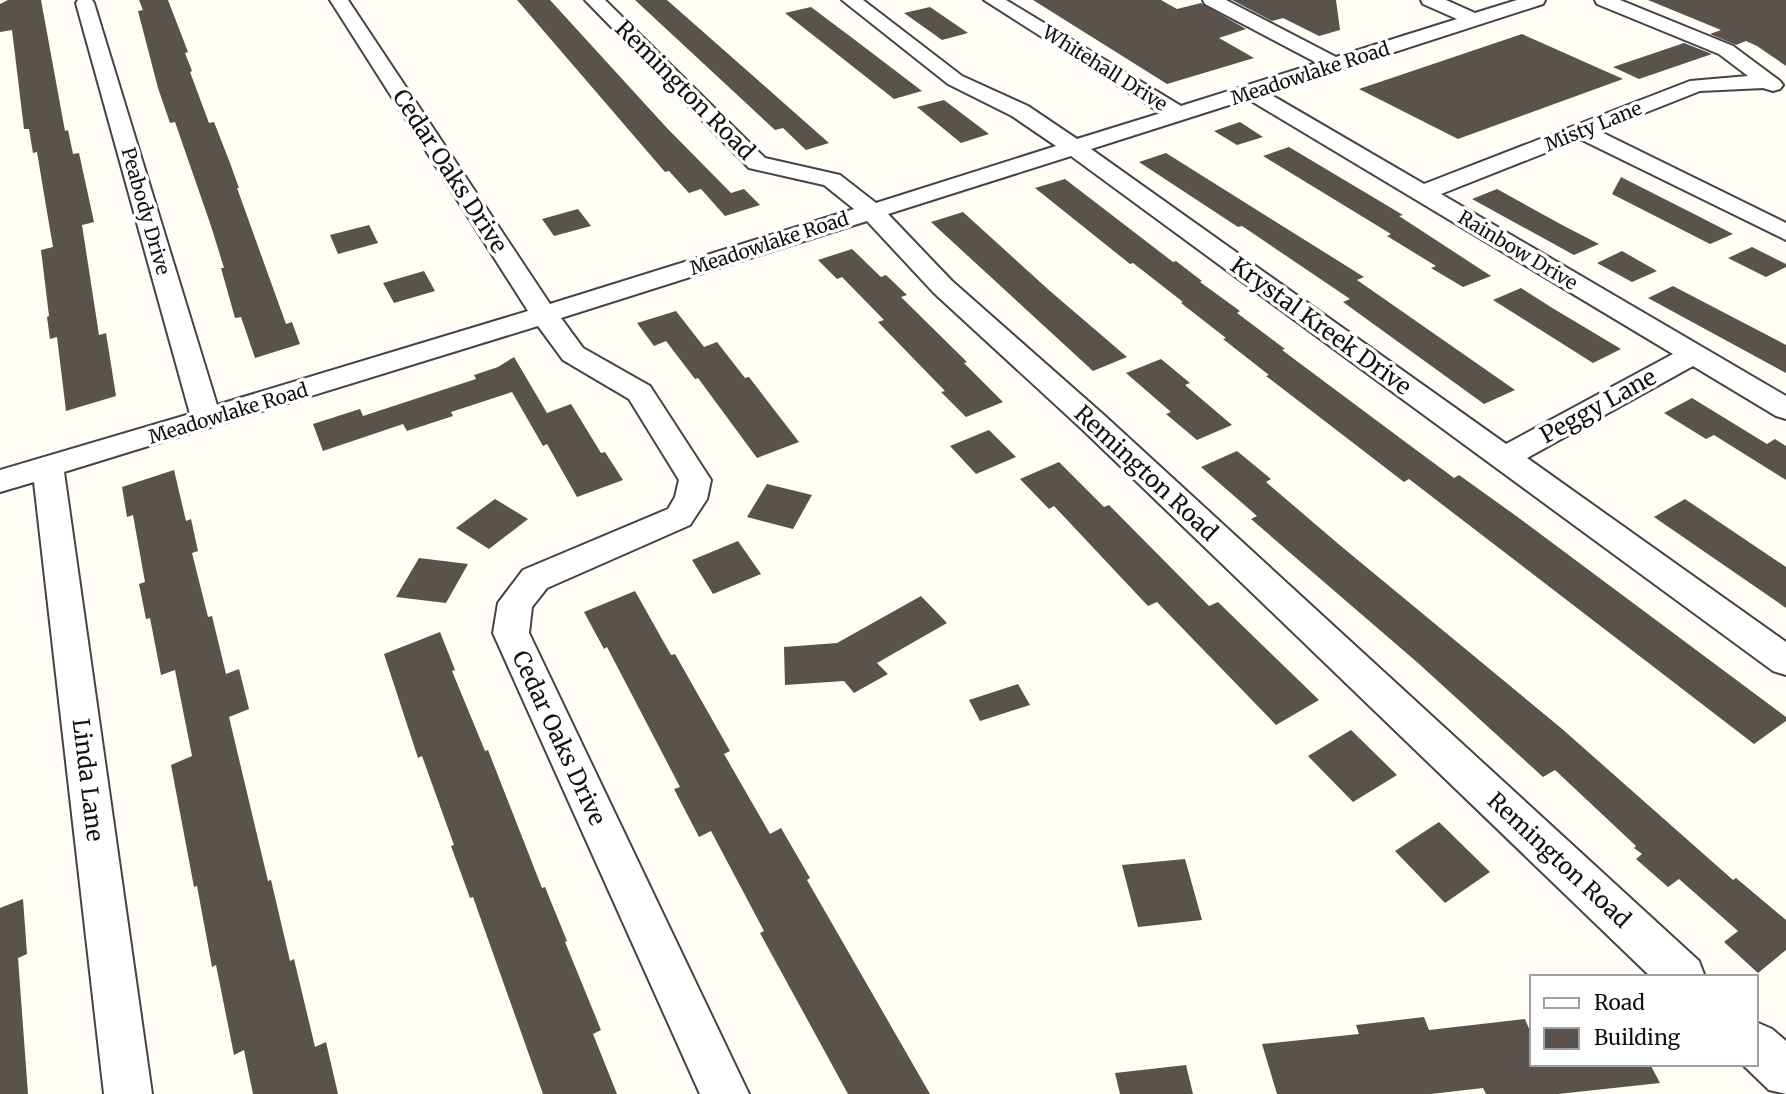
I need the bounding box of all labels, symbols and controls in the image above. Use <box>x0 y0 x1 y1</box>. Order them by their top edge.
street label: Remington Road <box>609 14 761 166</box>
street label: Whitehall Drive <box>1037 19 1172 116</box>
street label: Meadowlake Road <box>1228 36 1392 110</box>
street label: Cedar Oaks Drive <box>387 83 514 258</box>
street label: Misty Lane <box>1541 96 1645 156</box>
street label: Peabody Drive <box>116 144 176 278</box>
street label: Rainbow Drive <box>1454 205 1582 295</box>
street label: Meadowlake Road <box>687 206 851 280</box>
street label: Krystal Kreek Drive <box>1225 250 1417 401</box>
street label: Peggy Lane <box>1535 362 1661 449</box>
street label: Meadowlake Road <box>145 377 311 449</box>
street label: Remington Road <box>1069 399 1224 547</box>
street label: Cedar Oaks Drive <box>506 646 613 830</box>
street label: Linda Lane <box>67 717 110 843</box>
street label: Remington Road <box>1482 786 1637 934</box>
legend <box>1530 975 1758 1066</box>
text: Road <box>1594 989 1645 1016</box>
text: Building <box>1594 1024 1681 1051</box>

